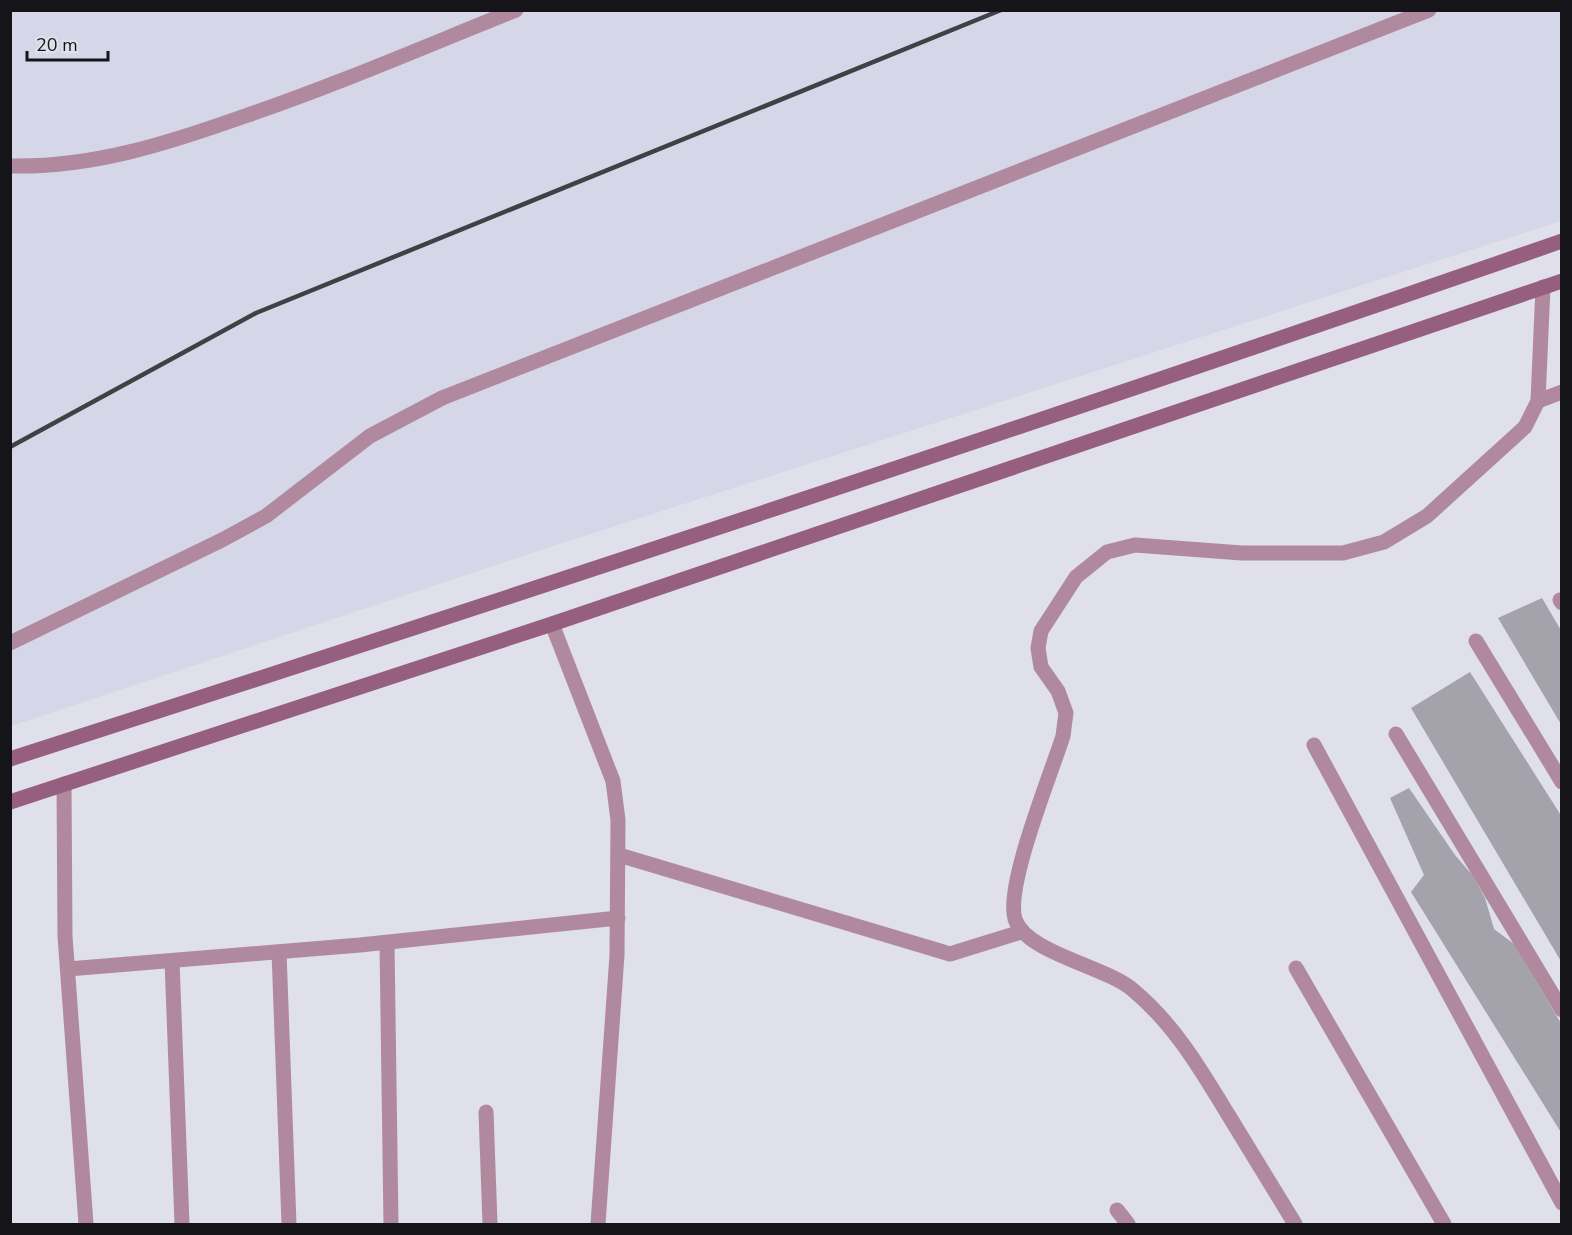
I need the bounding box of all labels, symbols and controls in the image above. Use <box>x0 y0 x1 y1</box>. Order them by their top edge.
scale bar <box>27 24 108 62</box>
text: 20 m <box>36 33 78 57</box>

